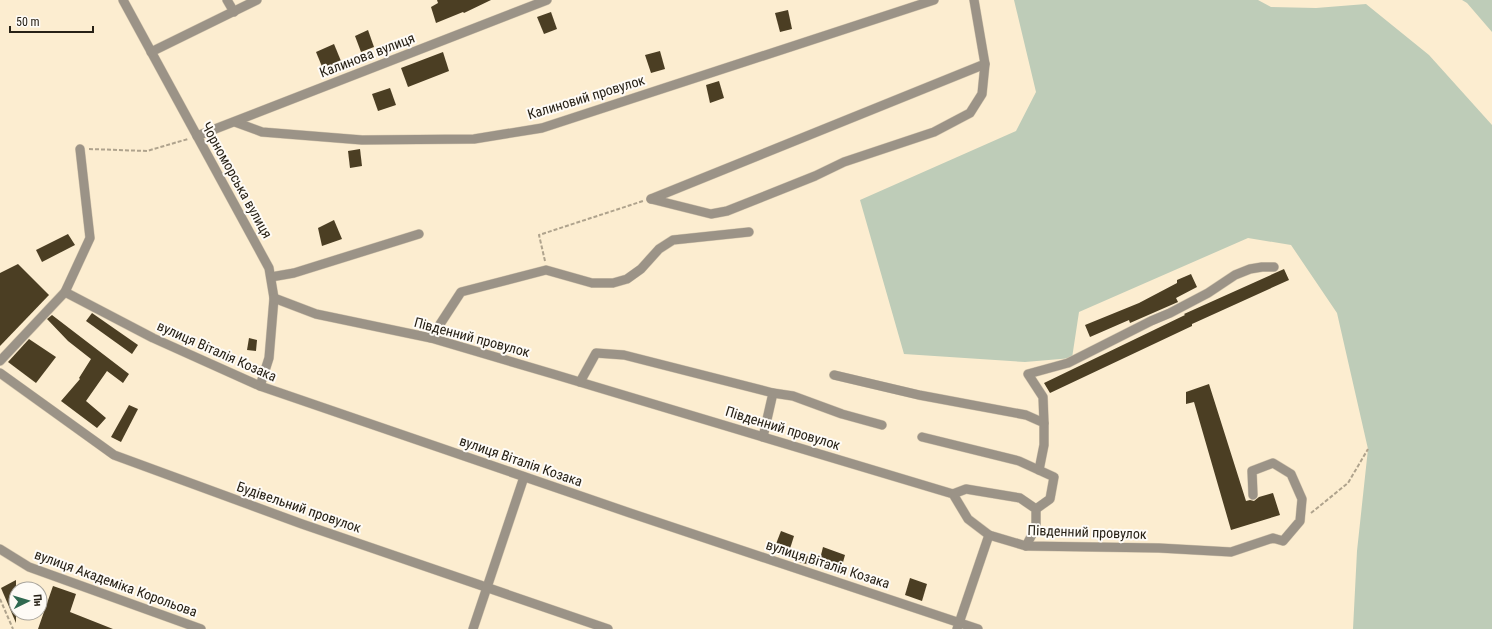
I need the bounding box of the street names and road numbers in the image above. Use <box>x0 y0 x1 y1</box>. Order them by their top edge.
street label: Калинова вулиця <box>317 29 417 81</box>
street label: Калиновий провулок <box>525 71 647 122</box>
street label: Чорноморська вулиця <box>198 119 276 241</box>
street label: Південний провулок <box>412 314 532 360</box>
street label: вулиця Віталія Козака <box>155 317 279 385</box>
street label: Південний провулок <box>724 403 843 453</box>
street label: вулиця Віталія Козака <box>457 432 585 490</box>
street label: Будівельний провулок <box>235 478 364 536</box>
street label: Південний провулок <box>1027 522 1147 542</box>
street label: вулиця Віталія Козака <box>764 536 892 592</box>
street label: вулиця Академіка Корольова <box>33 546 199 620</box>

